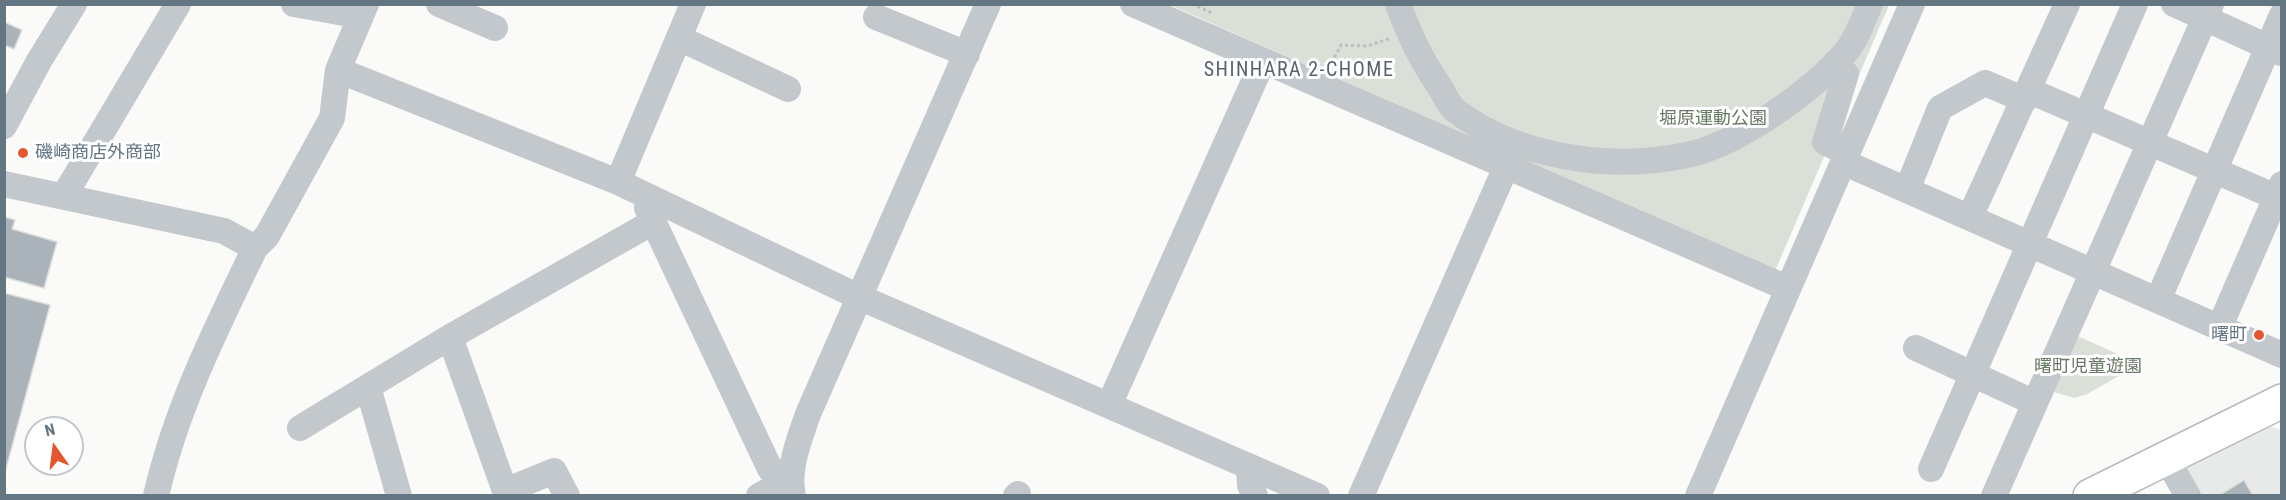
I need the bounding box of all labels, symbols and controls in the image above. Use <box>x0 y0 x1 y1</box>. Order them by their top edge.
district label: SHINHARA 2-CHOME <box>1204 59 1394 83</box>
park label: 堀原運動公園 <box>1659 108 1767 130</box>
place label: 磯崎商店外商部 <box>35 142 161 164</box>
marker: 磯崎商店外商部 <box>16 146 30 160</box>
place label: 曙町 <box>2211 324 2247 346</box>
marker: 曙町 <box>2252 328 2266 342</box>
park label: 曙町児童遊園 <box>2034 356 2142 378</box>
north arrow <box>24 416 84 476</box>
text: N <box>43 420 57 440</box>

